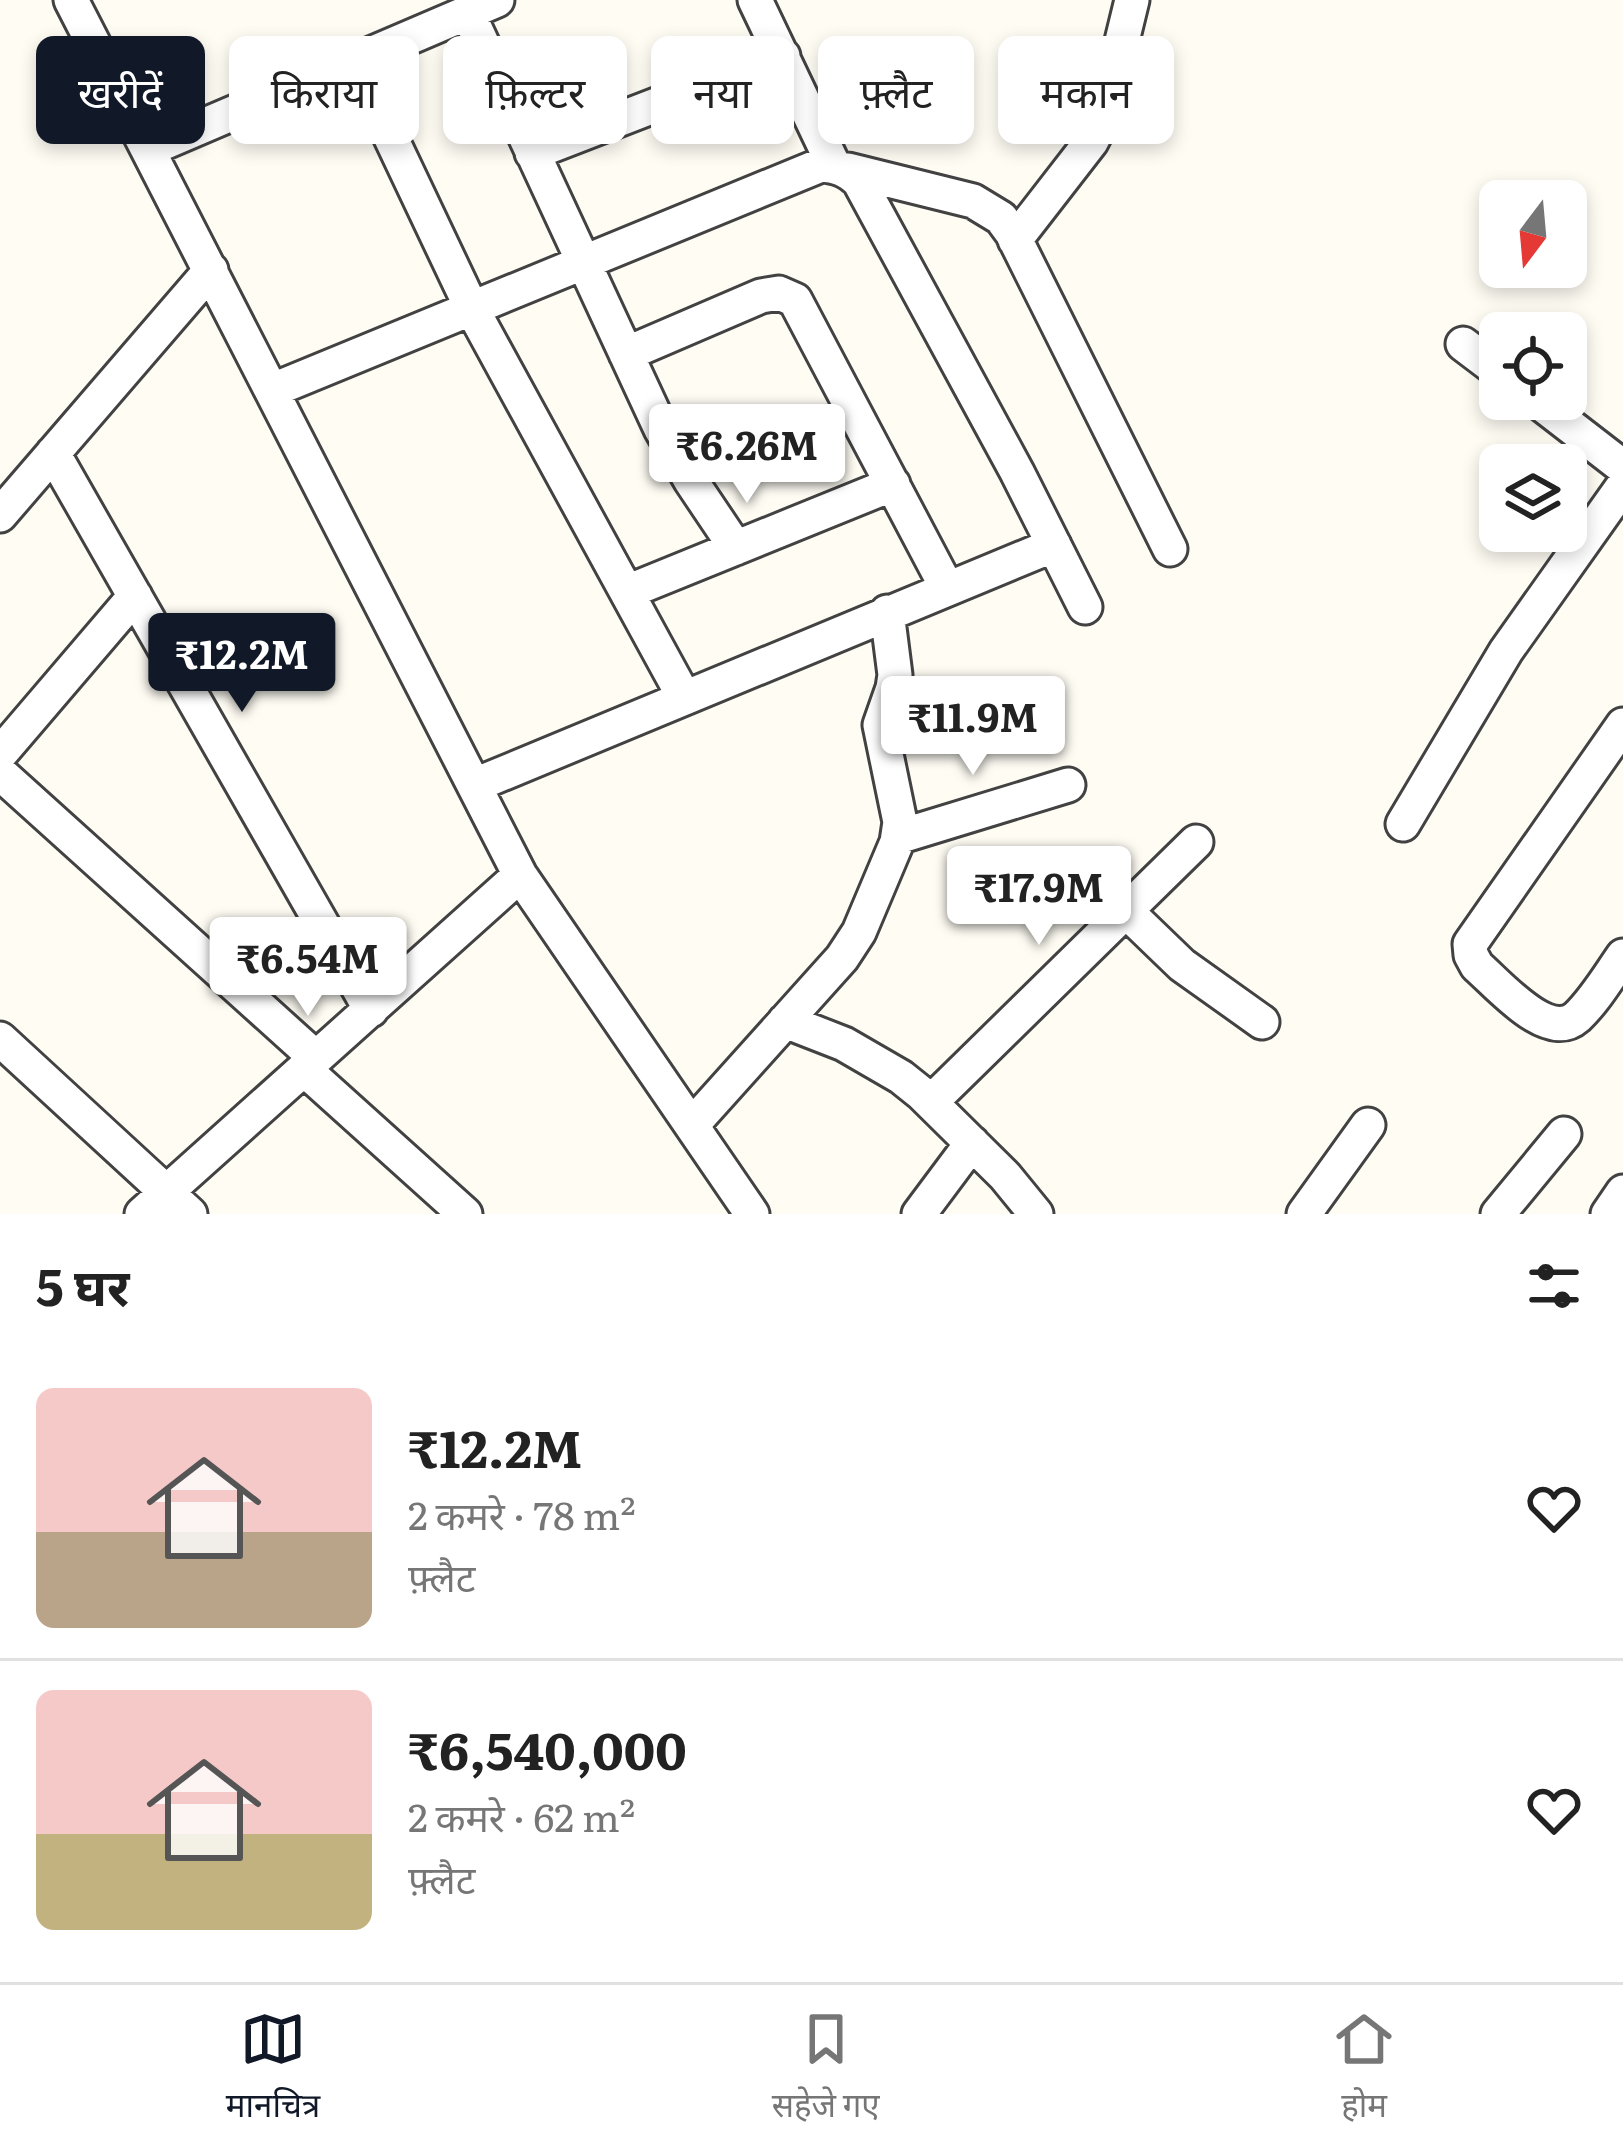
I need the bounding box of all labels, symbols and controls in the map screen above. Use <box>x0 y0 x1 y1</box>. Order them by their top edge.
chip: खरीदें <box>36 36 205 144</box>
chip: किराया <box>229 36 419 144</box>
chip: फ़िल्टर <box>443 36 627 144</box>
chip: नया <box>651 36 794 144</box>
chip: फ़्लैट <box>818 36 974 144</box>
chip: मकान <box>998 36 1174 144</box>
north arrow <box>1479 180 1587 288</box>
map controls <box>1479 180 1587 552</box>
button: locate <box>1479 312 1587 420</box>
pin: ₹6.26M <box>649 404 845 506</box>
text: ₹6.26M <box>676 414 818 472</box>
button: layers <box>1479 444 1587 552</box>
pin: ₹12.2M <box>144 613 340 715</box>
text: ₹12.2M <box>175 623 309 681</box>
pin: ₹11.9M <box>875 676 1071 778</box>
text: ₹11.9M <box>908 686 1038 744</box>
pin: ₹17.9M <box>941 846 1137 948</box>
text: ₹17.9M <box>974 856 1104 914</box>
pin: ₹6.54M <box>210 917 406 1019</box>
text: ₹6.54M <box>237 927 379 985</box>
text: 5 घर <box>36 1246 129 1322</box>
icon: filters <box>1521 1253 1587 1319</box>
text: ₹12.2M <box>408 1408 582 1484</box>
icon: home <box>132 1436 276 1580</box>
icon: heart <box>1521 1475 1587 1541</box>
text: 2 कमरे · 78 m² <box>408 1484 636 1542</box>
text: फ़्लैट <box>408 1546 475 1604</box>
text: ₹6,540,000 <box>408 1710 687 1786</box>
icon: home <box>132 1738 276 1882</box>
icon: heart <box>1521 1777 1587 1843</box>
text: 2 कमरे · 62 m² <box>408 1786 635 1844</box>
text: फ़्लैट <box>408 1848 475 1906</box>
tab: मानचित्र <box>226 2006 320 2130</box>
tab: सहेजे गए <box>772 2006 880 2130</box>
tab: होम <box>1331 2006 1397 2130</box>

